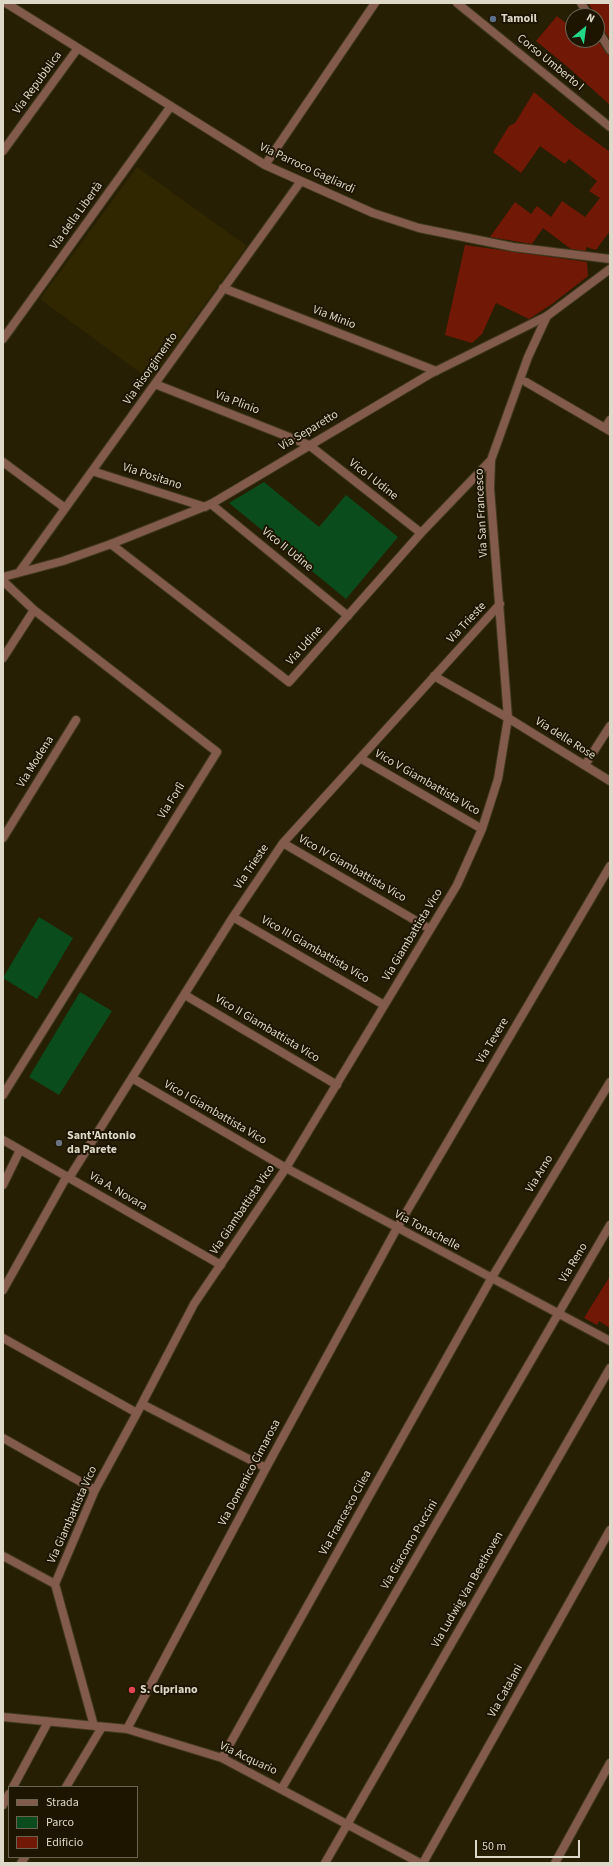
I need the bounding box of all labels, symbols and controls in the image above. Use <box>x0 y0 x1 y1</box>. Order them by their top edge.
north arrow <box>565 8 605 48</box>
text: N <box>584 10 597 26</box>
place label: Tamoil <box>501 12 537 26</box>
marker: Tamoil <box>488 14 498 24</box>
street label: Corso Umberto I <box>514 32 586 94</box>
street label: Via Repubblica <box>10 49 66 117</box>
street label: Via Parroco Gagliardi <box>257 141 357 197</box>
street label: Via della Libertà <box>48 179 106 253</box>
street label: Via Minio <box>310 303 358 333</box>
street label: Via Risorgimento <box>121 330 181 408</box>
street label: Via Plinio <box>213 388 261 418</box>
street label: Via Separetto <box>277 408 341 454</box>
street label: Vico I Udine <box>345 456 401 504</box>
street label: Via Positano <box>121 461 183 493</box>
street label: Via San Francesco <box>472 468 492 558</box>
street label: Vico II Udine <box>258 525 316 575</box>
street label: Via Trieste <box>444 599 490 647</box>
street label: Via Udine <box>284 624 326 668</box>
street label: Via delle Rose <box>532 715 598 763</box>
street label: Via Modena <box>15 734 57 790</box>
street label: Vico V Giambattista Vico <box>372 747 482 819</box>
street label: Via Forlì <box>155 780 189 822</box>
street label: Vico IV Giambattista Vico <box>295 832 409 906</box>
street label: Via Trieste <box>232 842 272 892</box>
street label: Via Giambattista Vico <box>380 886 446 984</box>
street label: Vico III Giambattista Vico <box>258 913 372 987</box>
street label: Vico II Giambattista Vico <box>212 992 322 1066</box>
street label: Via Tevere <box>474 1016 512 1066</box>
street label: Vico I Giambattista Vico <box>161 1078 269 1148</box>
place label: Sant'Antonio da Parete <box>67 1129 136 1157</box>
marker: Sant'Antonio da Parete <box>54 1138 64 1148</box>
street label: Via Arno <box>523 1153 557 1195</box>
street label: Via Giambattista Vico <box>208 1162 278 1258</box>
street label: Via A. Novara <box>86 1170 150 1214</box>
street label: Via Tonachelle <box>392 1208 462 1254</box>
street label: Via Reno <box>557 1241 591 1285</box>
street label: Via Domenico Cimarosa <box>216 1417 284 1529</box>
street label: Via Giambattista Vico <box>45 1464 101 1566</box>
street label: Via Francesco Cilea <box>317 1468 375 1558</box>
street label: Via Giacomo Puccini <box>379 1498 441 1592</box>
street label: Via Ludwig Van Beethoven <box>429 1530 507 1650</box>
street label: Via Catalani <box>485 1662 527 1720</box>
place label: S. Cipriano <box>140 1683 198 1697</box>
marker: S. Cipriano <box>127 1685 137 1695</box>
street label: Via Acquario <box>217 1739 279 1779</box>
legend <box>8 1786 138 1858</box>
text: Strada <box>46 1794 79 1811</box>
text: Parco <box>46 1814 74 1831</box>
scale bar <box>477 1832 582 1858</box>
text: Edificio <box>46 1834 83 1851</box>
text: 50 m <box>482 1838 506 1855</box>

